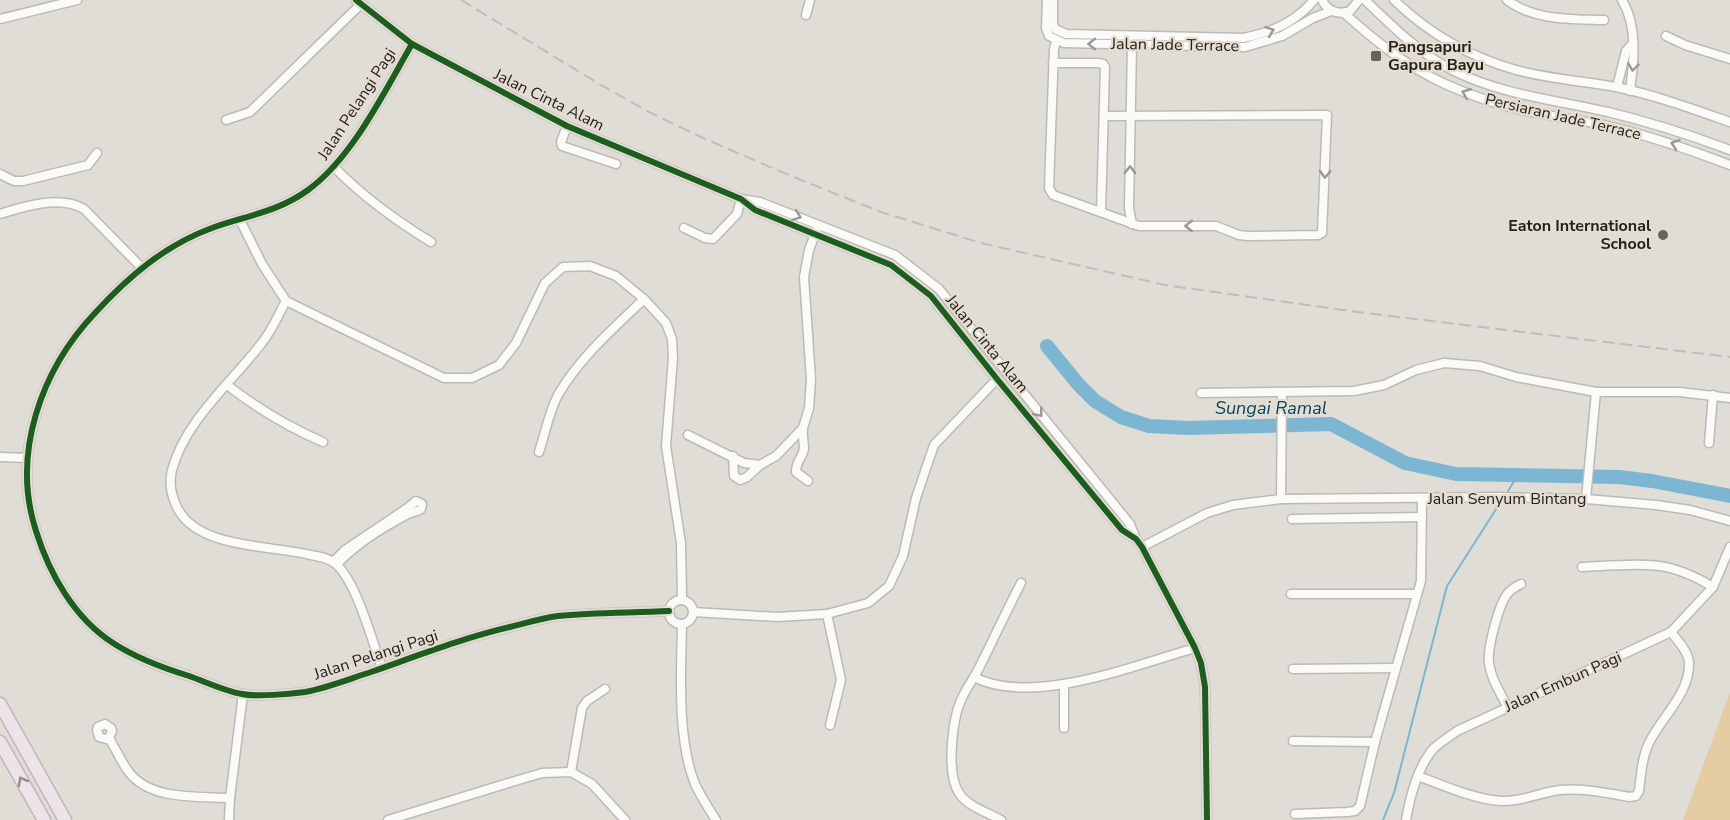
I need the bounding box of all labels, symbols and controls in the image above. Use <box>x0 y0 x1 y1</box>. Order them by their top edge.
one-way arrow <box>1265 25 1275 38</box>
street label: Jalan Jade Terrace <box>1110 33 1239 57</box>
place label: Pangsapuri Gapura Bayu <box>1388 36 1484 76</box>
one-way arrow <box>1087 37 1096 50</box>
street label: Jalan Pelangi Pagi <box>312 44 401 165</box>
marker: Pangsapuri Gapura Bayu <box>1369 49 1383 63</box>
street label: Jalan Cinta Alam <box>489 63 608 136</box>
one-way arrow <box>1627 63 1640 72</box>
one-way arrow <box>1461 87 1472 100</box>
street label: Persiaran Jade Terrace <box>1483 88 1643 146</box>
one-way arrow <box>1670 139 1681 151</box>
one-way arrow <box>1123 165 1136 174</box>
one-way arrow <box>1319 169 1331 178</box>
one-way arrow <box>791 208 801 221</box>
place label: Eaton International School <box>1508 215 1651 255</box>
one-way arrow <box>1184 220 1193 232</box>
marker: Eaton International School <box>1656 228 1670 242</box>
street label: Jalan Cinta Alam <box>940 290 1033 398</box>
water label: Sungai Ramal <box>1215 396 1327 420</box>
one-way arrow <box>1032 406 1043 417</box>
street label: Jalan Senyum Bintang <box>1427 488 1586 510</box>
street label: Jalan Pelangi Pagi <box>310 625 441 686</box>
street label: Jalan Embun Pagi <box>1500 646 1625 718</box>
one-way arrow <box>18 777 29 787</box>

